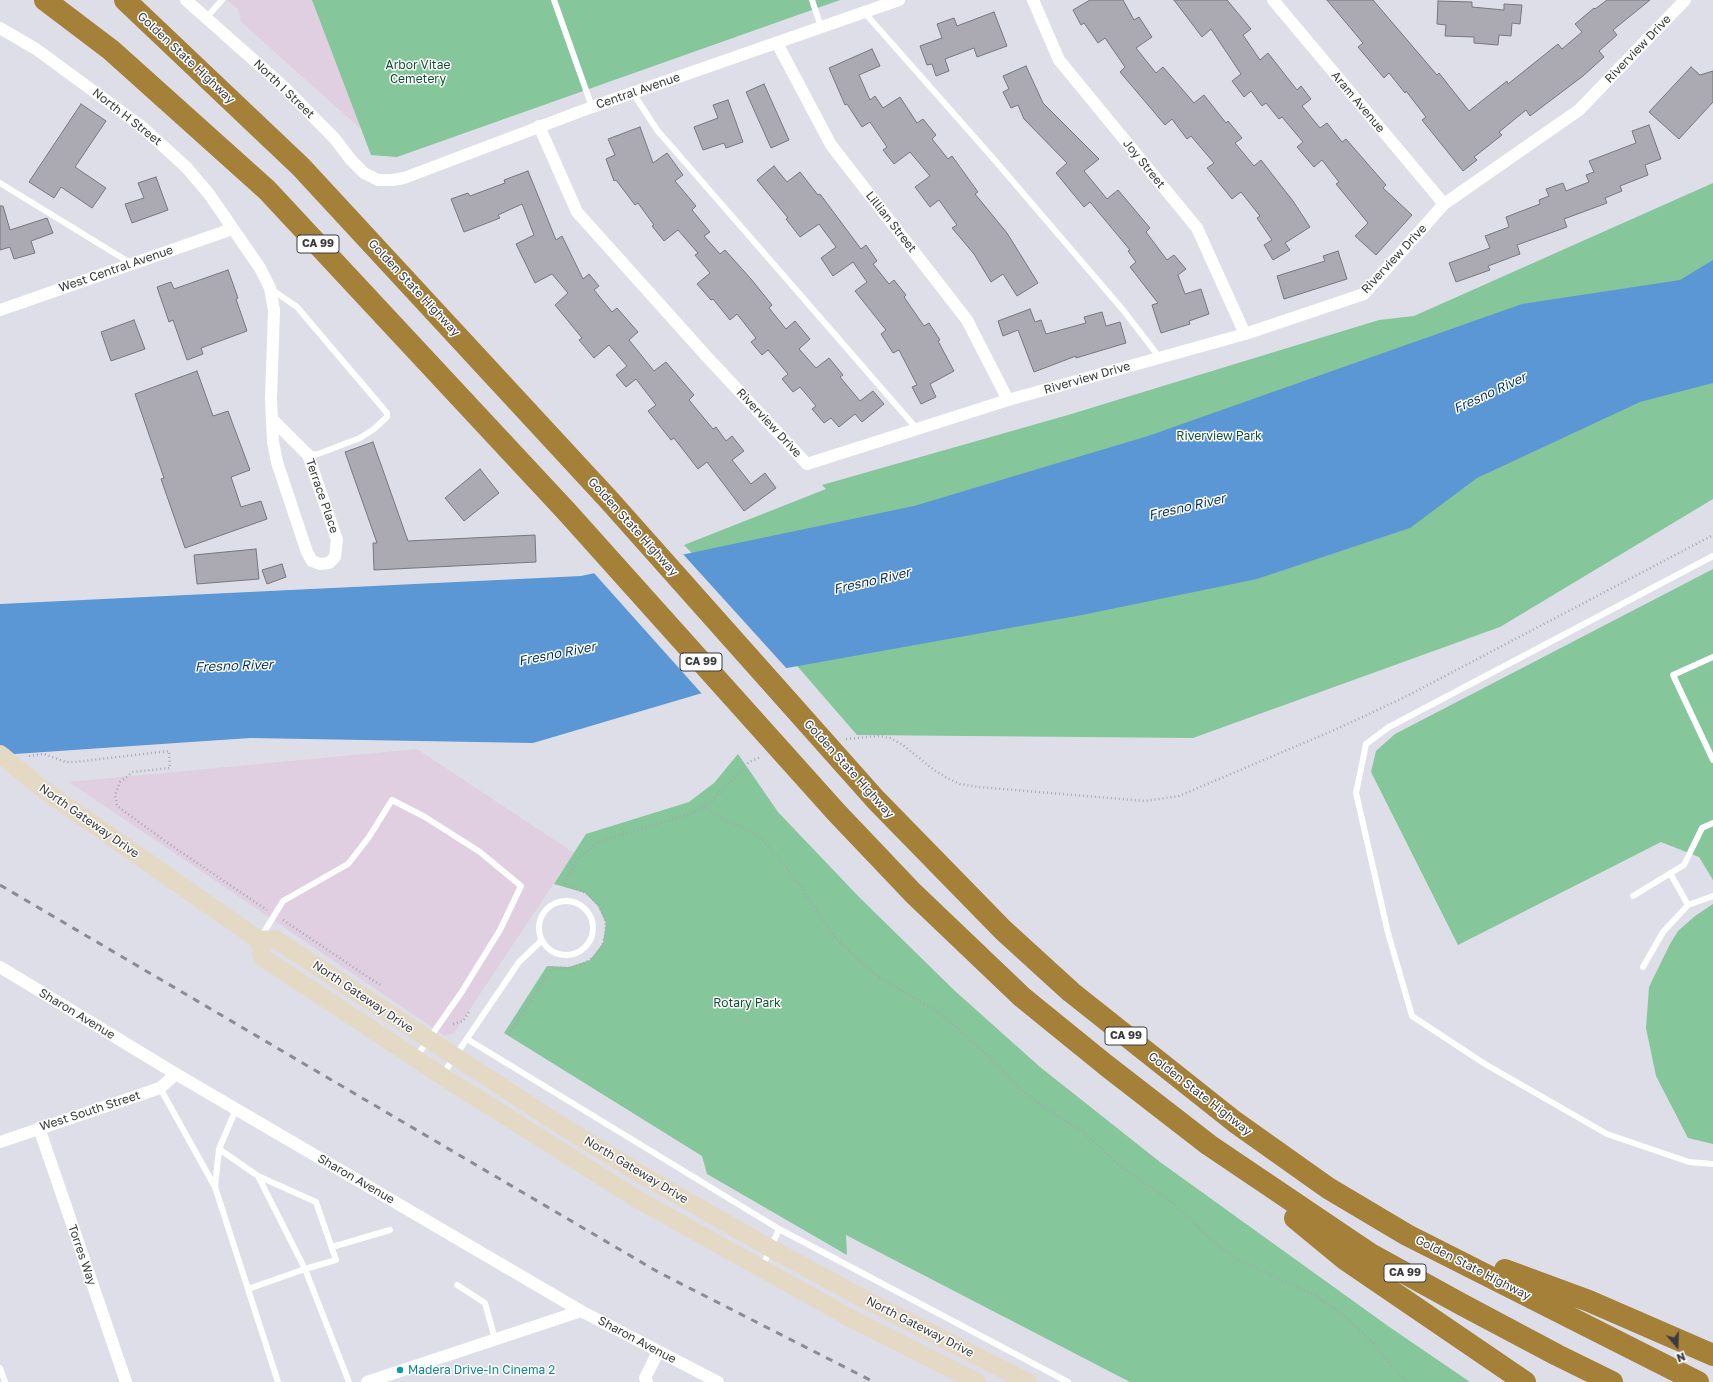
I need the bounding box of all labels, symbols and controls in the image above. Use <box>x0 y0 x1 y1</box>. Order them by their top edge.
street label: Golden State Highway <box>134 9 238 107</box>
street label: Riverview Drive <box>1602 12 1674 86</box>
street label: North I Street <box>251 56 317 122</box>
park label: Arbor Vitae Cemetery <box>386 58 450 86</box>
street label: Aram Avenue <box>1328 69 1388 135</box>
street label: Central Avenue <box>594 70 682 112</box>
street label: North H Street <box>89 85 165 149</box>
street label: Joy Street <box>1120 137 1168 191</box>
street label: Lillian Street <box>863 189 919 255</box>
street label: Riverview Drive <box>1358 222 1430 296</box>
road number: CA 99 <box>297 235 339 253</box>
street label: Golden State Highway <box>365 236 463 340</box>
street label: West Central Avenue <box>57 243 175 295</box>
street label: Riverview Drive <box>1042 359 1132 397</box>
water label: Fresno River <box>1451 369 1529 417</box>
street label: Riverview Drive <box>733 386 805 460</box>
park label: Riverview Park <box>1176 429 1262 443</box>
street label: Terrace Place <box>303 457 341 535</box>
street label: Golden State Highway <box>585 475 681 579</box>
water label: Fresno River <box>1147 491 1227 523</box>
water label: Fresno River <box>832 565 912 597</box>
water label: Fresno River <box>517 639 597 669</box>
road number: CA 99 <box>680 653 722 671</box>
water label: Fresno River <box>195 657 273 675</box>
street label: Golden State Highway <box>801 717 897 821</box>
street label: North Gateway Drive <box>36 781 142 861</box>
street label: North Gateway Drive <box>310 958 416 1036</box>
street label: Sharon Avenue <box>36 986 118 1042</box>
park label: Rotary Park <box>713 996 781 1010</box>
road number: CA 99 <box>1105 1027 1147 1045</box>
street label: Golden State Highway <box>1145 1049 1255 1139</box>
street label: West South Street <box>38 1088 142 1134</box>
street label: North Gateway Drive <box>581 1133 691 1207</box>
street label: Sharon Avenue <box>315 1151 397 1207</box>
street label: Torres Way <box>65 1223 99 1287</box>
street label: Golden State Highway <box>1413 1233 1533 1303</box>
road number: CA 99 <box>1384 1264 1426 1282</box>
street label: North Gateway Drive <box>864 1294 976 1360</box>
street label: Sharon Avenue <box>596 1313 678 1367</box>
north arrow <box>1657 1326 1697 1366</box>
text: N <box>1675 1350 1687 1365</box>
place label: Madera Drive-In Cinema 2 <box>408 1363 555 1377</box>
marker: Madera Drive-In Cinema 2 <box>395 1365 405 1375</box>

